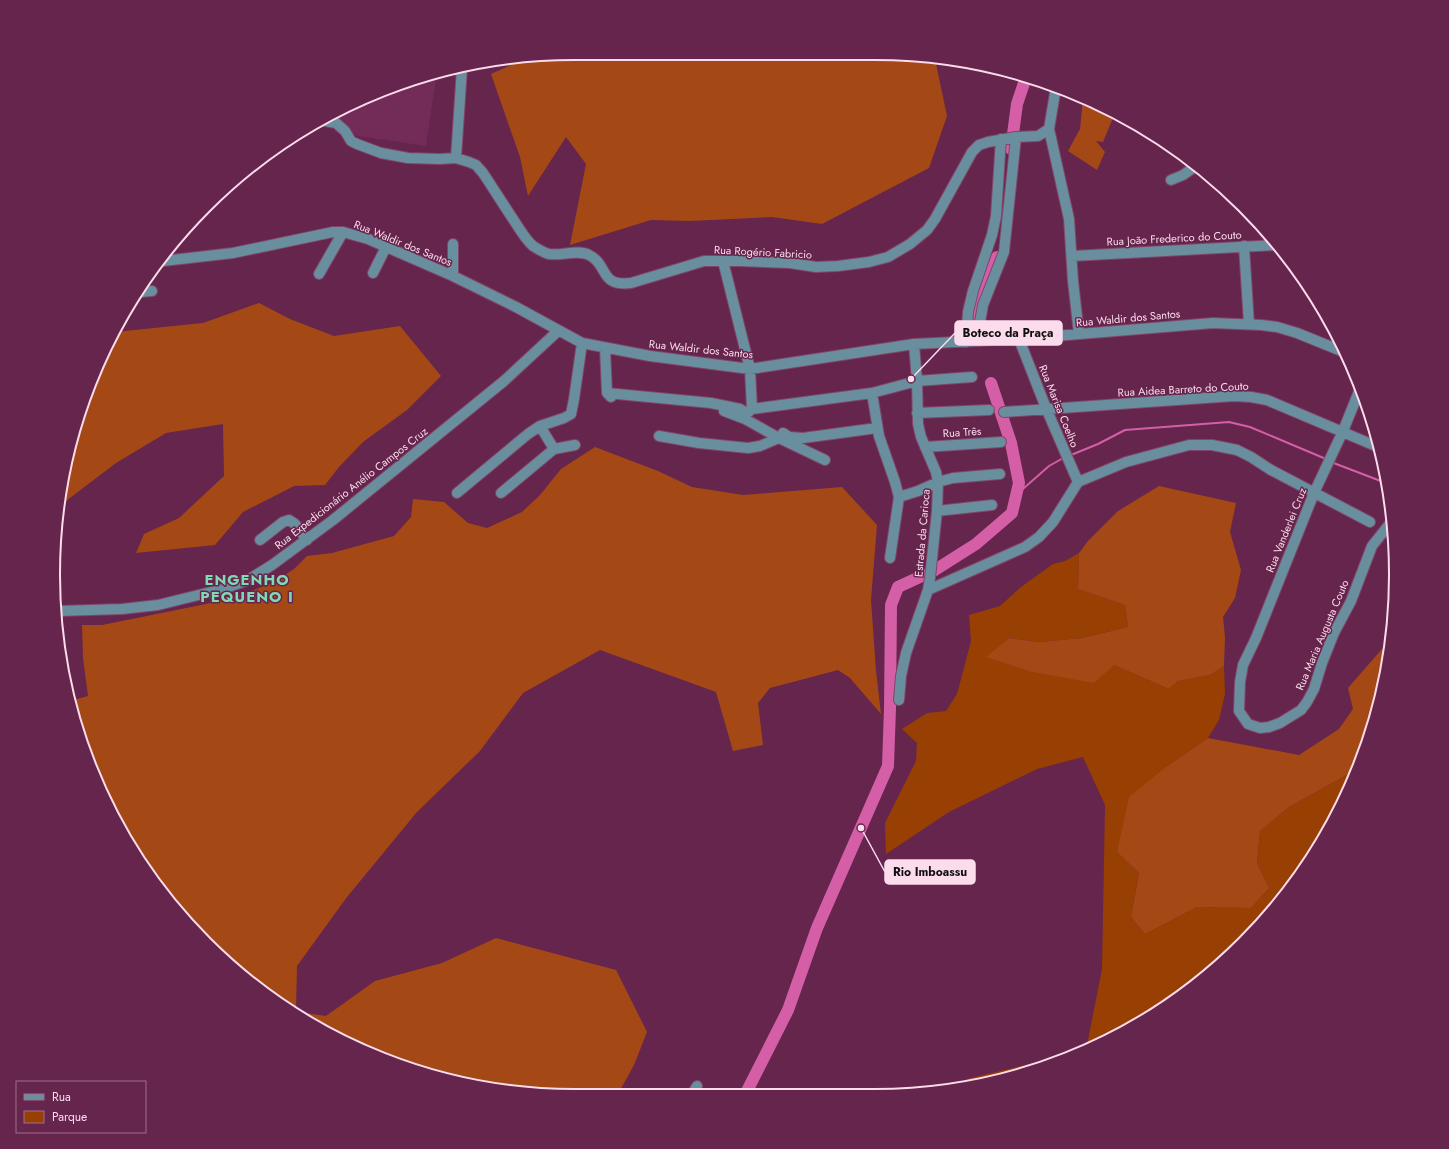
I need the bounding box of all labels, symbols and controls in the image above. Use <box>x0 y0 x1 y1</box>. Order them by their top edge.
street label: Rua Waldir dos Santos <box>352 216 455 270</box>
street label: Rua João Frederico do Couto <box>1106 226 1242 250</box>
street label: Rua Rogério Fabricio <box>714 241 812 263</box>
street label: Rua Waldir dos Santos <box>1075 305 1181 331</box>
callout: Boteco da Praça <box>955 321 1062 345</box>
text: Boteco da Praça <box>963 324 1053 342</box>
street label: Rua Waldir dos Santos <box>648 336 754 362</box>
street label: Rua Marisa Coelho <box>1035 362 1083 450</box>
street label: Rua Aidea Barreto do Couto <box>1117 378 1249 400</box>
street label: Rua Expedicionário Anélio Campos Cruz <box>271 423 431 553</box>
street label: Rua Três <box>942 423 982 441</box>
street label: Rua Vanderlei Cruz <box>1262 485 1310 575</box>
street label: Estrada da Carioca <box>910 489 934 577</box>
district label: ENGENHO PEQUENO I <box>200 569 294 608</box>
street label: Rua Maria Augusta Couto <box>1291 577 1353 693</box>
callout: Rio Imboassu <box>885 860 975 884</box>
text: Rio Imboassu <box>893 863 967 881</box>
legend <box>16 1081 146 1133</box>
text: Rua <box>52 1088 71 1106</box>
text: Parque <box>52 1108 87 1126</box>

